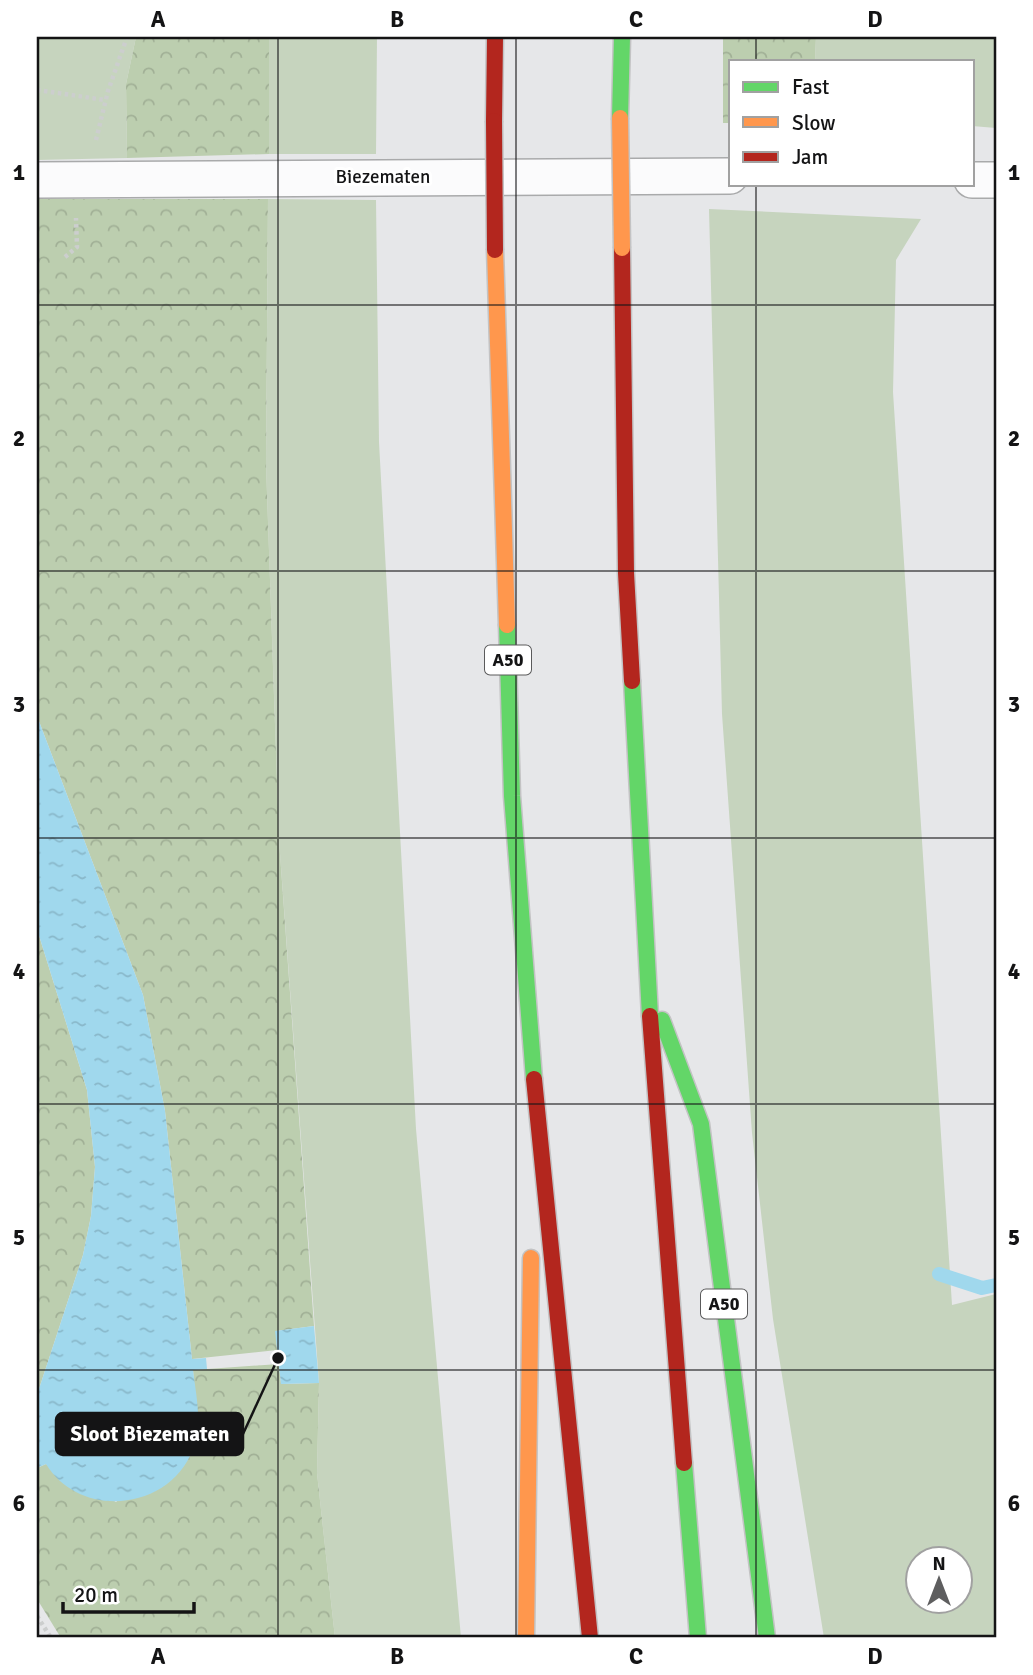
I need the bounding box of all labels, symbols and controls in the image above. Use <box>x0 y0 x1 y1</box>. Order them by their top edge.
text: A <box>151 5 166 34</box>
text: B <box>390 5 404 34</box>
text: C <box>629 5 643 34</box>
text: D <box>867 5 883 34</box>
legend <box>729 60 974 186</box>
text: Fast <box>792 74 829 100</box>
text: Slow <box>792 110 836 136</box>
text: Jam <box>792 144 828 170</box>
text: 1 <box>13 158 25 187</box>
text: 1 <box>1008 158 1020 187</box>
street label: Biezematen <box>336 165 430 189</box>
text: 2 <box>13 424 25 453</box>
text: 2 <box>1008 424 1020 453</box>
road number: A50 <box>485 646 531 674</box>
text: 3 <box>13 690 25 719</box>
text: 3 <box>1008 690 1020 719</box>
text: 4 <box>13 957 25 986</box>
text: 4 <box>1008 957 1020 986</box>
text: 5 <box>13 1223 25 1252</box>
text: 5 <box>1008 1223 1020 1252</box>
road number: A50 <box>701 1289 747 1318</box>
callout: Sloot Biezematen <box>56 1413 243 1455</box>
text: Sloot Biezematen <box>71 1421 229 1447</box>
text: 6 <box>13 1489 25 1518</box>
text: 6 <box>1008 1489 1020 1518</box>
north arrow <box>904 1546 974 1616</box>
text: N <box>932 1552 946 1576</box>
scale bar <box>63 1570 194 1614</box>
text: 20 m <box>74 1582 118 1608</box>
text: A <box>151 1642 166 1671</box>
text: B <box>390 1642 404 1671</box>
text: C <box>629 1642 643 1671</box>
text: D <box>867 1642 883 1671</box>

